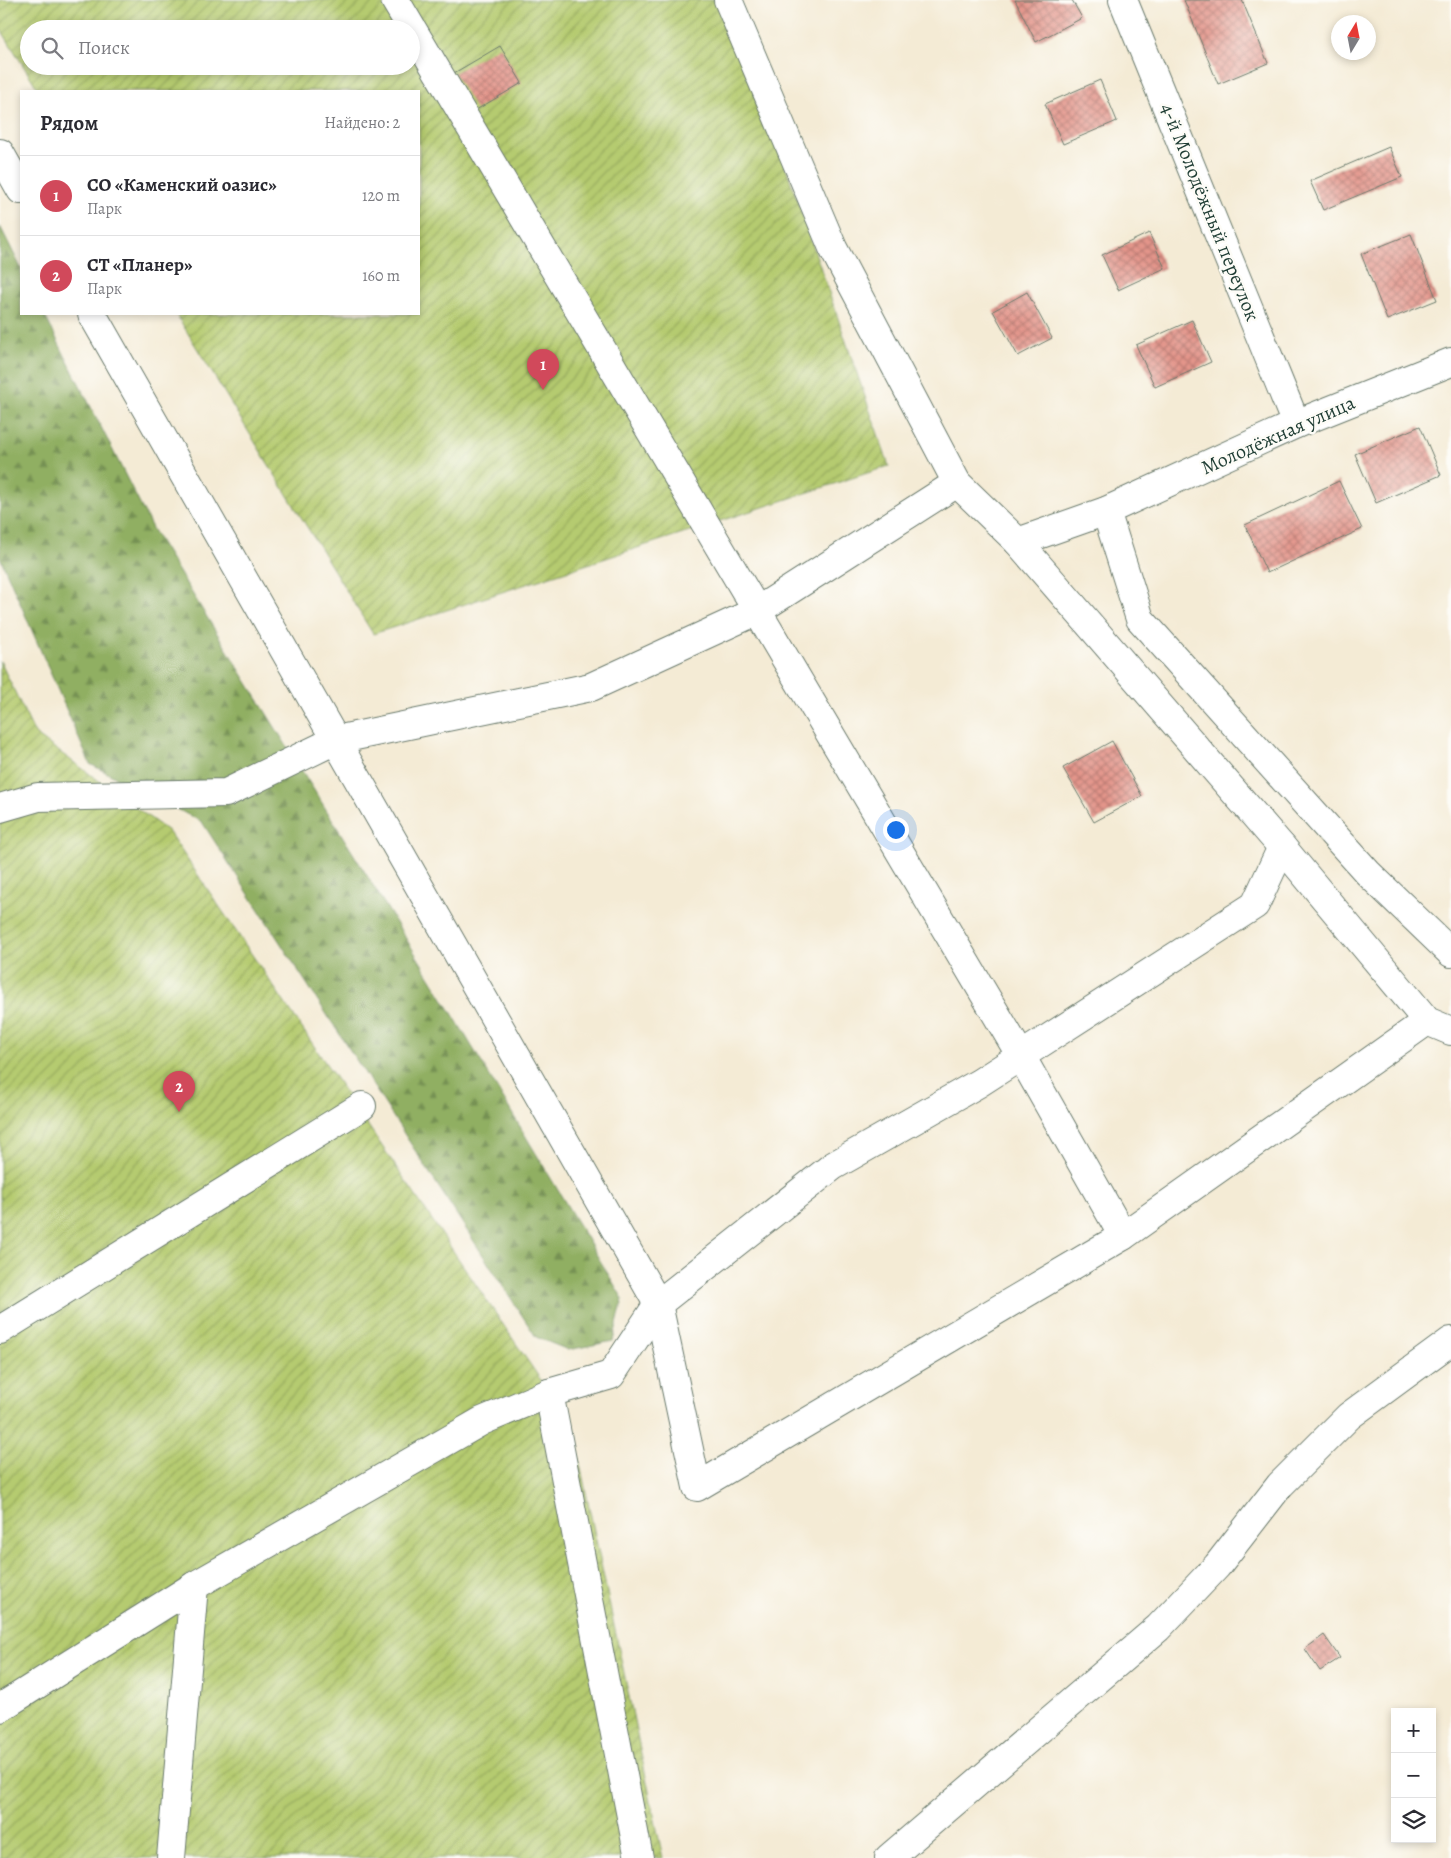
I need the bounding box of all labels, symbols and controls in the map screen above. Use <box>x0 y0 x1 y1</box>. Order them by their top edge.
north arrow <box>1331 15 1376 60</box>
search box <box>20 20 420 75</box>
icon: search <box>38 34 66 62</box>
text: Поиск <box>78 35 130 61</box>
street label: 4-й Молодёжный переулок <box>1154 99 1266 325</box>
text: Рядом <box>40 109 98 137</box>
text: Найдено: 2 <box>324 112 400 134</box>
text: СО «Каменский оазис» <box>87 172 277 198</box>
text: 1 <box>53 185 59 207</box>
text: 120 m <box>362 185 400 207</box>
text: Парк <box>87 198 122 220</box>
text: СТ «Планер» <box>87 252 193 278</box>
text: 2 <box>52 265 60 287</box>
text: 160 m <box>362 265 400 287</box>
text: Парк <box>87 278 122 300</box>
pin: 1 <box>527 349 559 390</box>
street label: Молодёжная улица <box>1197 389 1360 481</box>
your location <box>883 817 909 843</box>
pin: 2 <box>163 1071 195 1112</box>
map controls <box>1391 1708 1436 1843</box>
button: + <box>1391 1708 1436 1753</box>
button: − <box>1391 1753 1436 1798</box>
button: layers <box>1391 1798 1436 1843</box>

